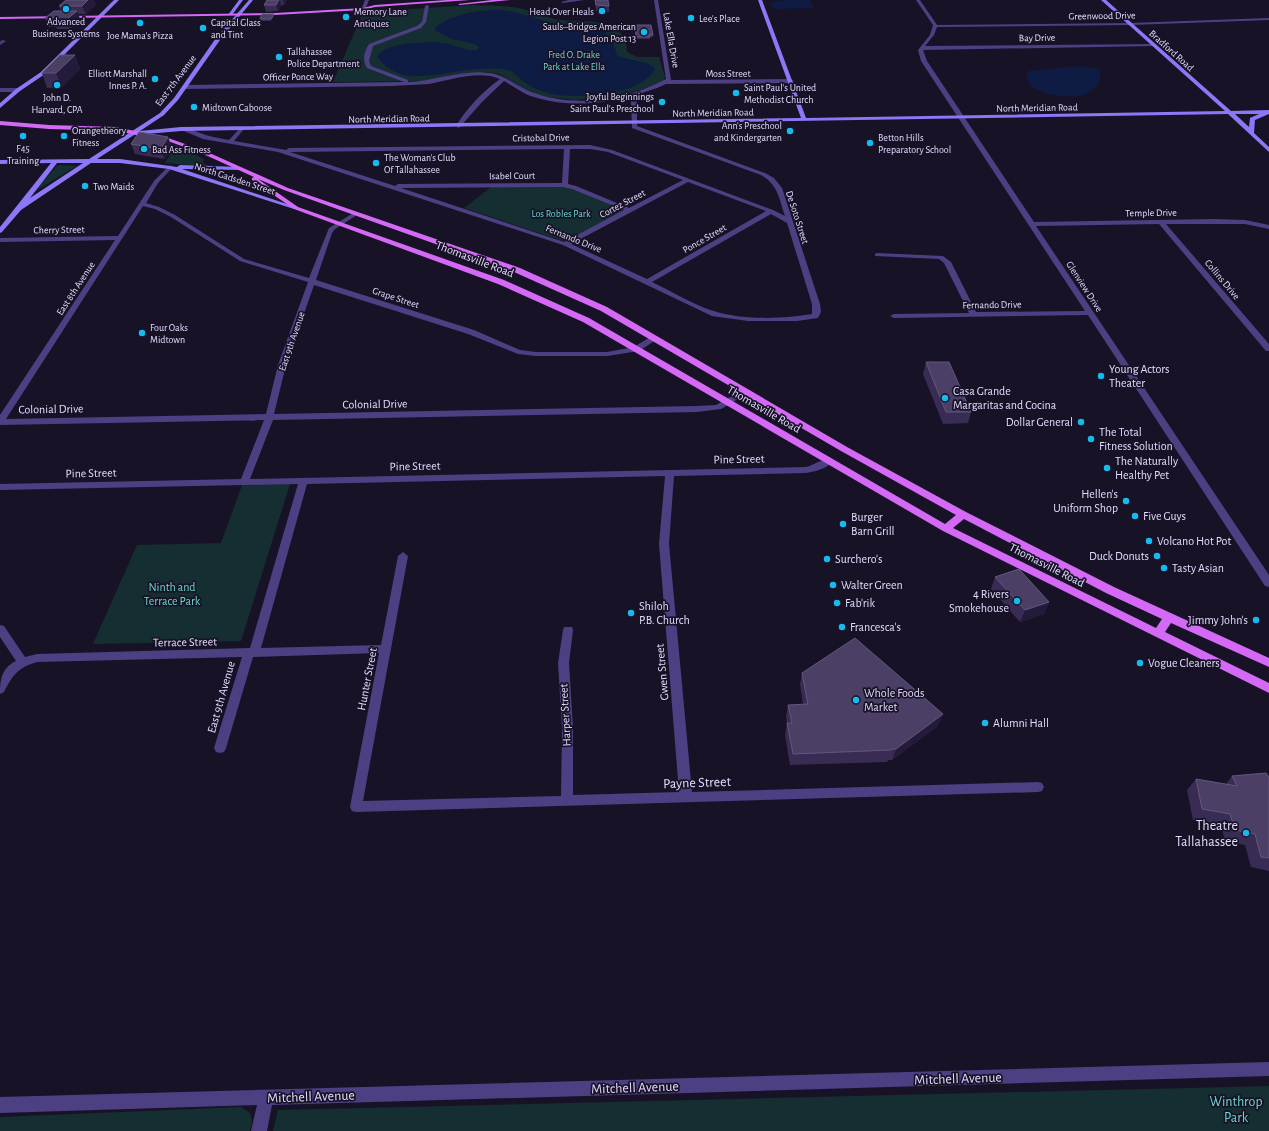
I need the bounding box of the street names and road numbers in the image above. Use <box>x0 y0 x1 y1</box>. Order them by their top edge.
street label: Greenwood Drive <box>1068 10 1136 22</box>
street label: Lake Ella Drive <box>661 12 681 69</box>
street label: Bradford Road <box>1147 28 1195 73</box>
street label: Bay Drive <box>1019 33 1056 43</box>
street label: East 7th Avenue <box>153 53 198 108</box>
street label: Moss Street <box>705 69 751 79</box>
street label: Officer Ponce Way <box>263 71 334 83</box>
street label: North Meridian Road <box>996 102 1078 114</box>
street label: North Meridian Road <box>672 107 754 119</box>
street label: North Meridian Road <box>348 113 430 125</box>
street label: Cristobal Drive <box>512 132 570 143</box>
street label: North Gadsden Street <box>193 161 277 197</box>
street label: Isabel Court <box>489 171 536 181</box>
street label: Cortez Street <box>598 187 648 220</box>
street label: De Soto Street <box>784 189 811 246</box>
street label: Temple Drive <box>1125 208 1177 218</box>
street label: Ponce Street <box>681 222 729 255</box>
street label: Fernando Drive <box>544 223 603 255</box>
street label: Cherry Street <box>33 225 85 235</box>
street label: Thomasville Road <box>434 239 516 279</box>
street label: Collins Drive <box>1203 258 1242 302</box>
street label: Glenview Drive <box>1064 259 1104 314</box>
street label: East 8th Avenue <box>55 260 97 317</box>
street label: Grape Street <box>371 286 421 310</box>
street label: Fernando Drive <box>962 299 1022 311</box>
street label: East 9th Avenue <box>277 310 307 372</box>
street label: Thomasville Road <box>725 383 803 435</box>
street label: Colonial Drive <box>342 397 408 411</box>
street label: Colonial Drive <box>18 402 84 416</box>
street label: Pine Street <box>713 453 765 465</box>
street label: Pine Street <box>389 460 441 472</box>
street label: Pine Street <box>65 467 117 479</box>
street label: Thomasville Road <box>1007 541 1087 589</box>
street label: Terrace Street <box>153 635 217 649</box>
street label: Gwen Street <box>654 643 670 701</box>
street label: Hunter Street <box>355 646 379 711</box>
street label: East 9th Avenue <box>205 660 237 734</box>
street label: Harper Street <box>557 683 573 747</box>
street label: Payne Street <box>663 775 732 791</box>
street label: Mitchell Avenue <box>914 1070 1002 1088</box>
street label: Mitchell Avenue <box>591 1079 679 1097</box>
street label: Mitchell Avenue <box>267 1088 355 1106</box>

